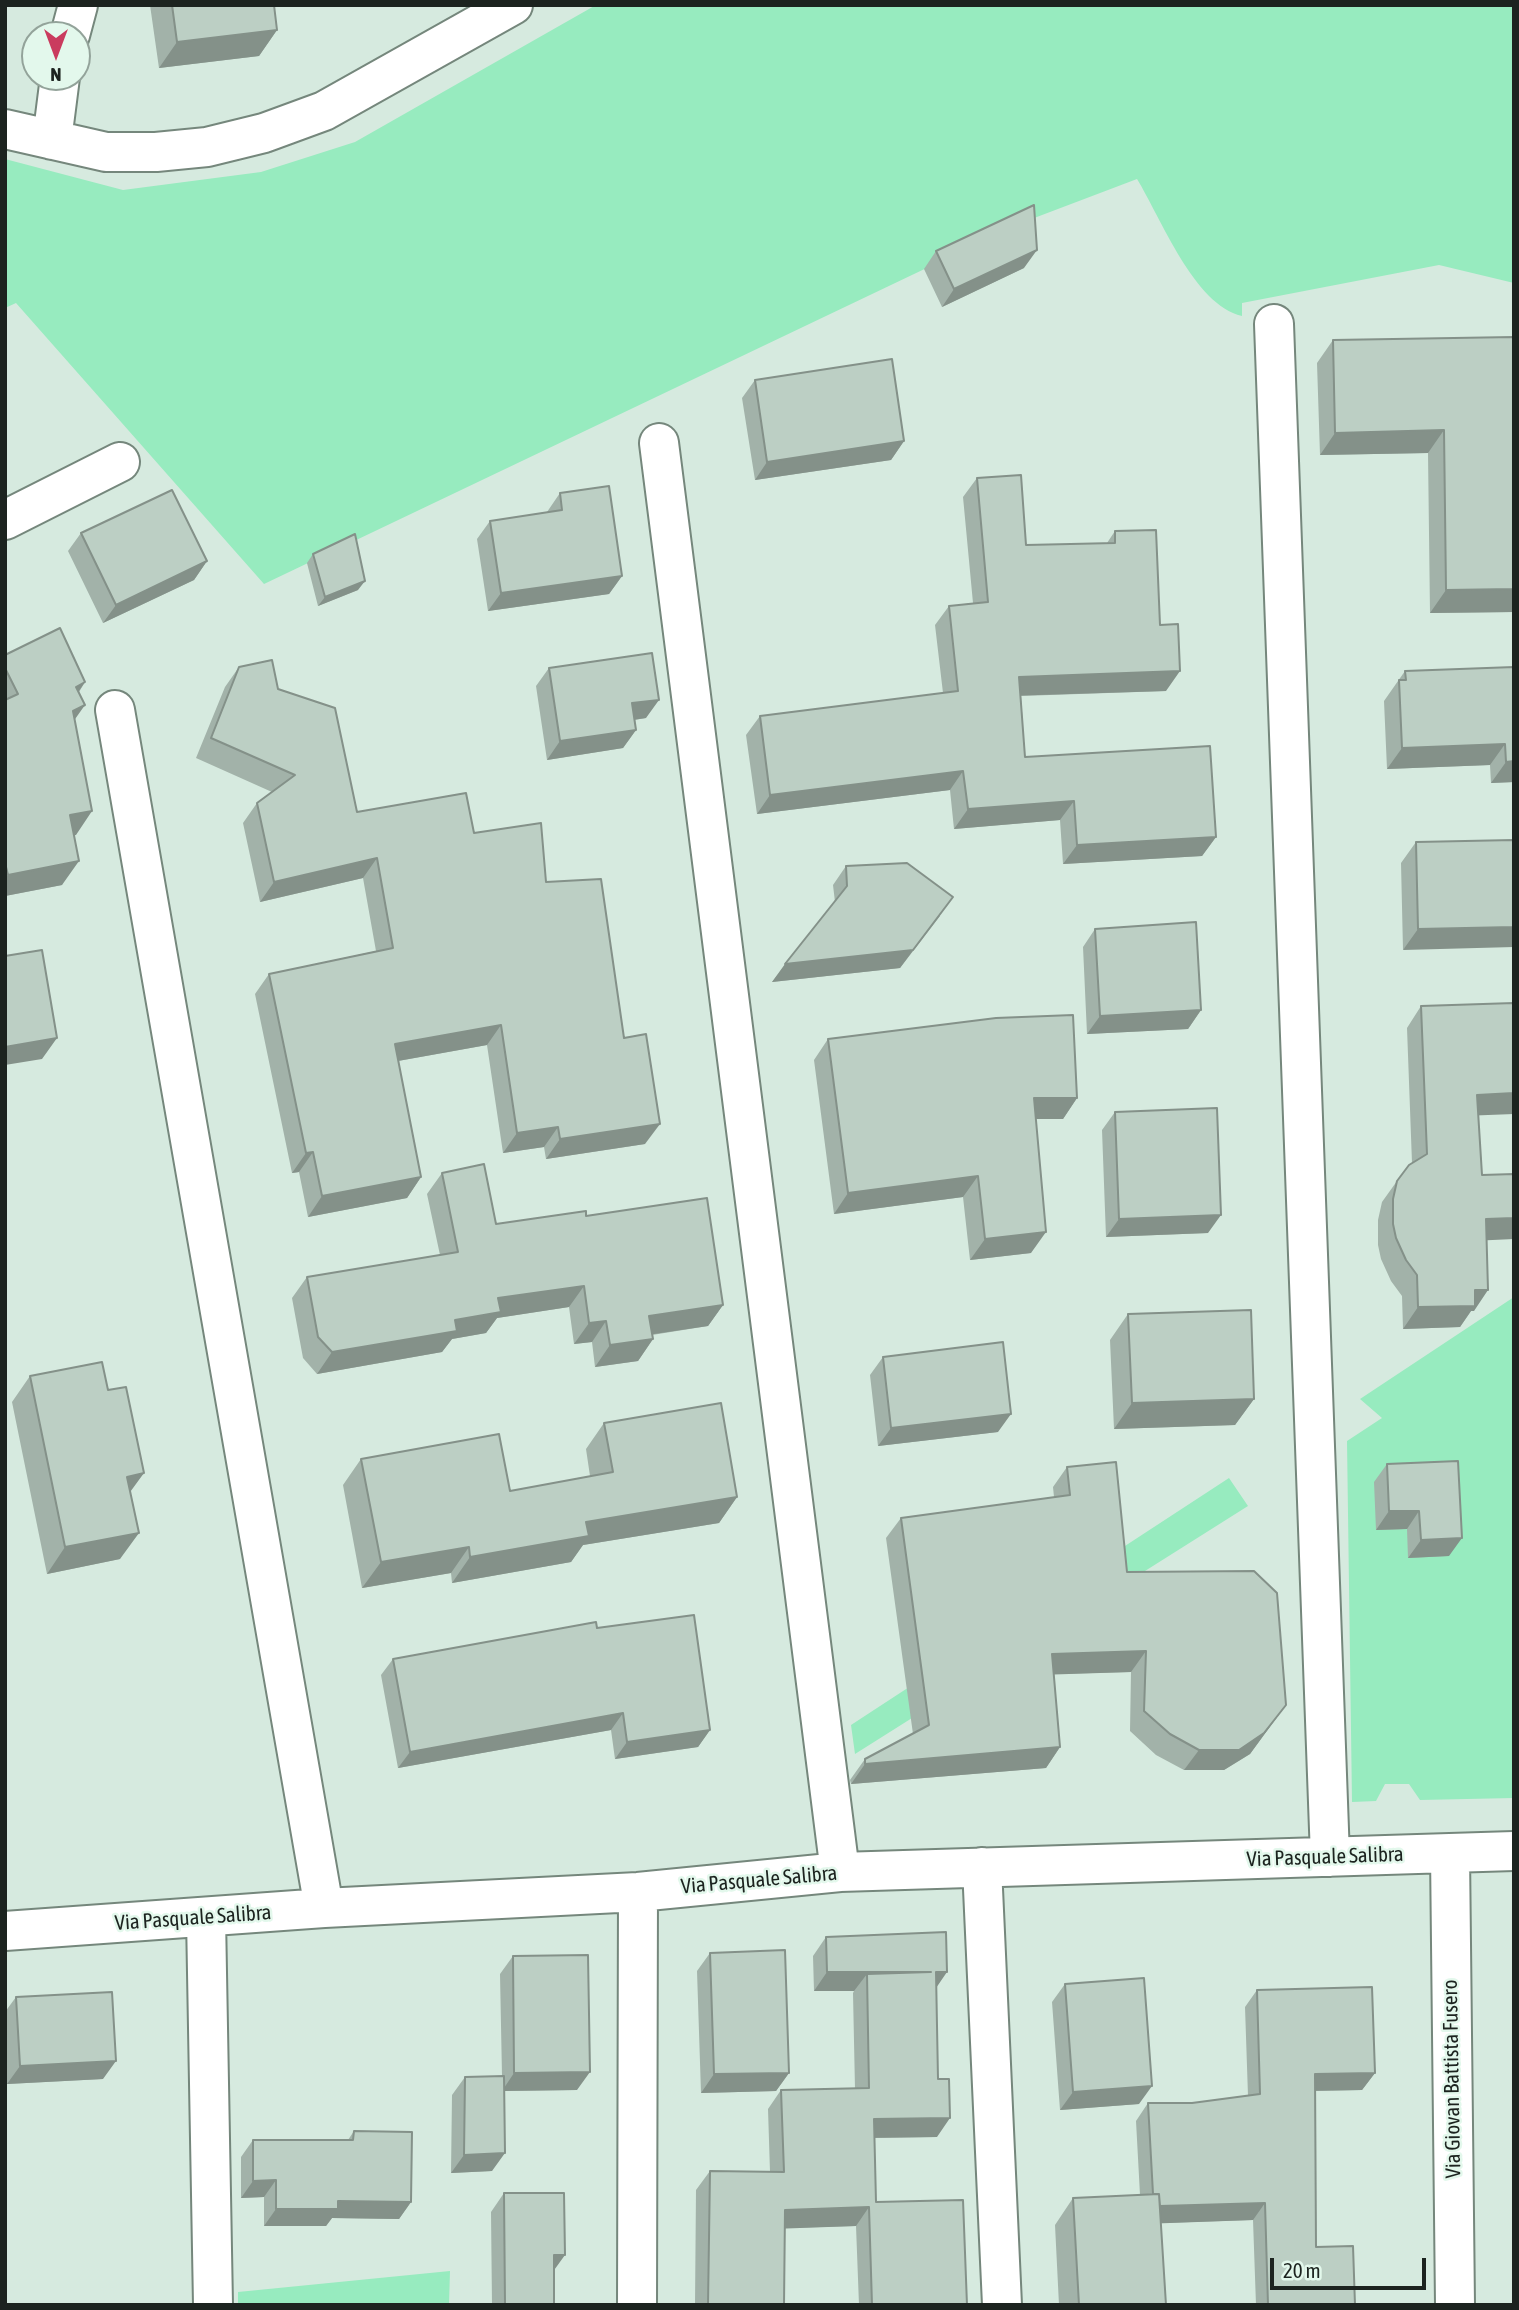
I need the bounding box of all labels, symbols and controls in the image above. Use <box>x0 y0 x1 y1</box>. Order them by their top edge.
north arrow <box>21 21 91 91</box>
text: N <box>50 64 62 86</box>
street label: Via Pasquale Salibra <box>1246 1842 1404 1872</box>
street label: Via Pasquale Salibra <box>680 1861 838 1899</box>
street label: Via Pasquale Salibra <box>114 1900 272 1936</box>
street label: Via Giovan Battista Fusero <box>1438 1979 1466 2179</box>
scale bar <box>1274 2244 1430 2288</box>
text: 20 m <box>1283 2258 1321 2282</box>

